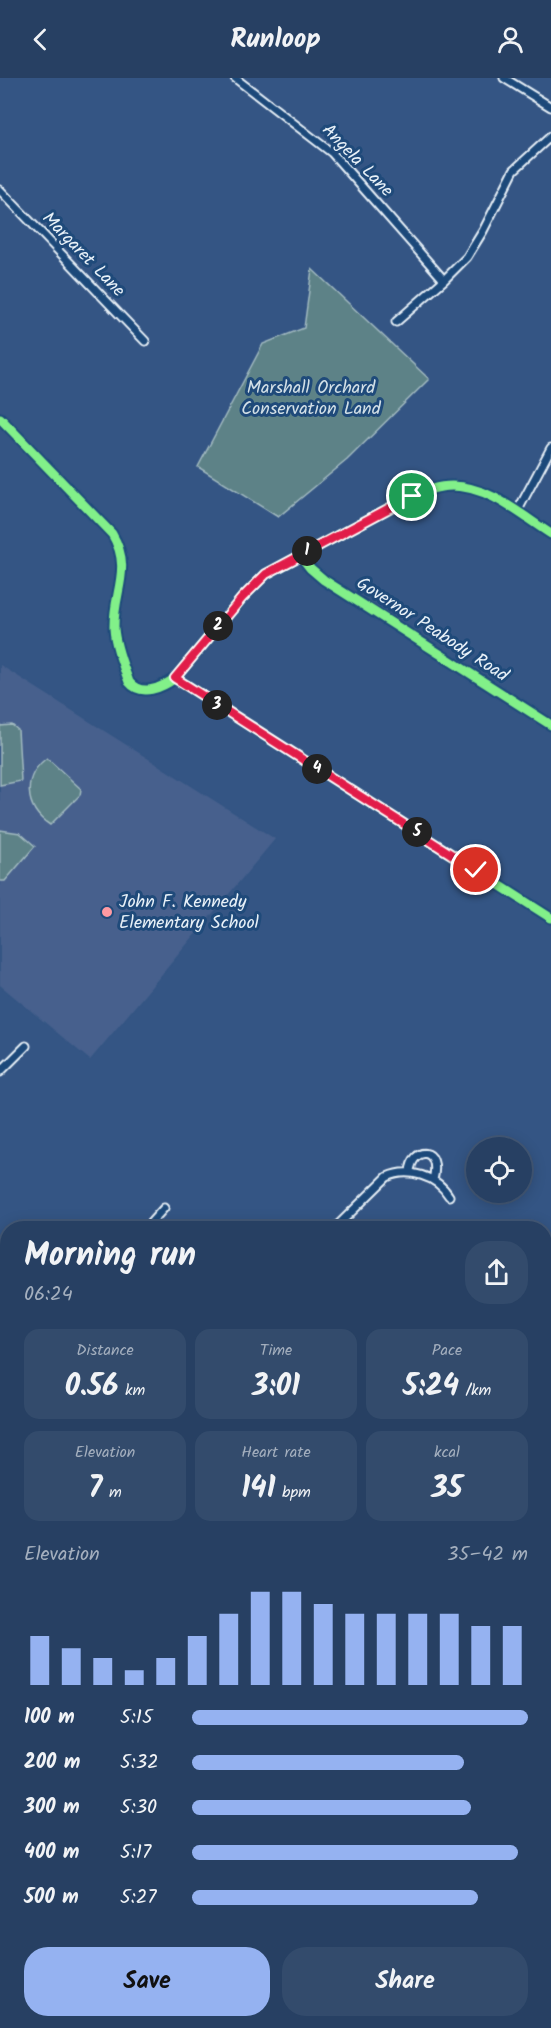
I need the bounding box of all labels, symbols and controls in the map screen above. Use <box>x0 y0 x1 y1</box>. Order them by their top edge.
text: Runloop <box>230 18 321 61</box>
icon: back <box>24 23 57 56</box>
icon: person <box>494 23 527 56</box>
street label: Angela Lane <box>314 117 400 205</box>
street label: Margaret Lane <box>34 205 132 305</box>
park label: Marshall Orchard Conservation Land <box>241 374 382 424</box>
pin <box>386 470 437 521</box>
icon: arrive <box>395 479 428 512</box>
pin: 1 <box>292 536 322 566</box>
text: 1 <box>305 538 309 563</box>
street label: Governor Peabody Road <box>350 570 515 691</box>
pin: 2 <box>203 611 233 641</box>
text: 2 <box>213 613 223 638</box>
pin: 3 <box>202 690 232 720</box>
text: 3 <box>213 692 221 717</box>
pin: 4 <box>302 754 332 784</box>
text: 4 <box>313 756 321 781</box>
pin: 5 <box>402 817 432 847</box>
text: 5 <box>413 819 421 844</box>
pin <box>450 844 501 895</box>
icon: check <box>459 853 492 886</box>
place label: John F. Kennedy Elementary School <box>119 888 260 938</box>
marker: John F. Kennedy Elementary School <box>100 905 114 919</box>
map controls <box>466 1137 532 1203</box>
button: locate <box>466 1137 532 1203</box>
text: Morning run <box>24 1230 196 1283</box>
button: share <box>465 1241 528 1304</box>
text: 06:24 <box>24 1279 73 1311</box>
text: Distance <box>76 1338 134 1363</box>
text: Time <box>260 1338 292 1363</box>
text: Pace <box>432 1338 462 1363</box>
text: 0.56 <box>65 1363 119 1411</box>
text: 3:01 <box>252 1363 300 1411</box>
text: 5:24 <box>403 1363 459 1411</box>
text: km <box>119 1378 145 1403</box>
text: /km <box>459 1378 491 1403</box>
text: Elevation <box>75 1440 135 1465</box>
text: Heart rate <box>241 1440 311 1465</box>
text: kcal <box>434 1440 460 1465</box>
text: 7 <box>88 1465 103 1513</box>
text: 141 <box>241 1465 276 1513</box>
text: 35 <box>431 1465 463 1513</box>
text: m <box>103 1480 122 1505</box>
text: bpm <box>276 1480 311 1505</box>
text: Elevation <box>24 1539 100 1571</box>
text: 35–42 m <box>447 1539 528 1571</box>
text: 100 m <box>24 1702 75 1734</box>
text: 5:15 <box>120 1702 153 1734</box>
text: 200 m <box>24 1747 80 1779</box>
text: 5:32 <box>120 1747 159 1779</box>
text: 300 m <box>24 1792 80 1824</box>
text: 5:30 <box>120 1792 157 1824</box>
text: 400 m <box>24 1837 80 1869</box>
text: 5:17 <box>120 1837 151 1869</box>
text: 500 m <box>24 1882 79 1914</box>
text: 5:27 <box>120 1882 157 1914</box>
button: Save <box>24 1947 270 2016</box>
button: Share <box>282 1947 528 2016</box>

